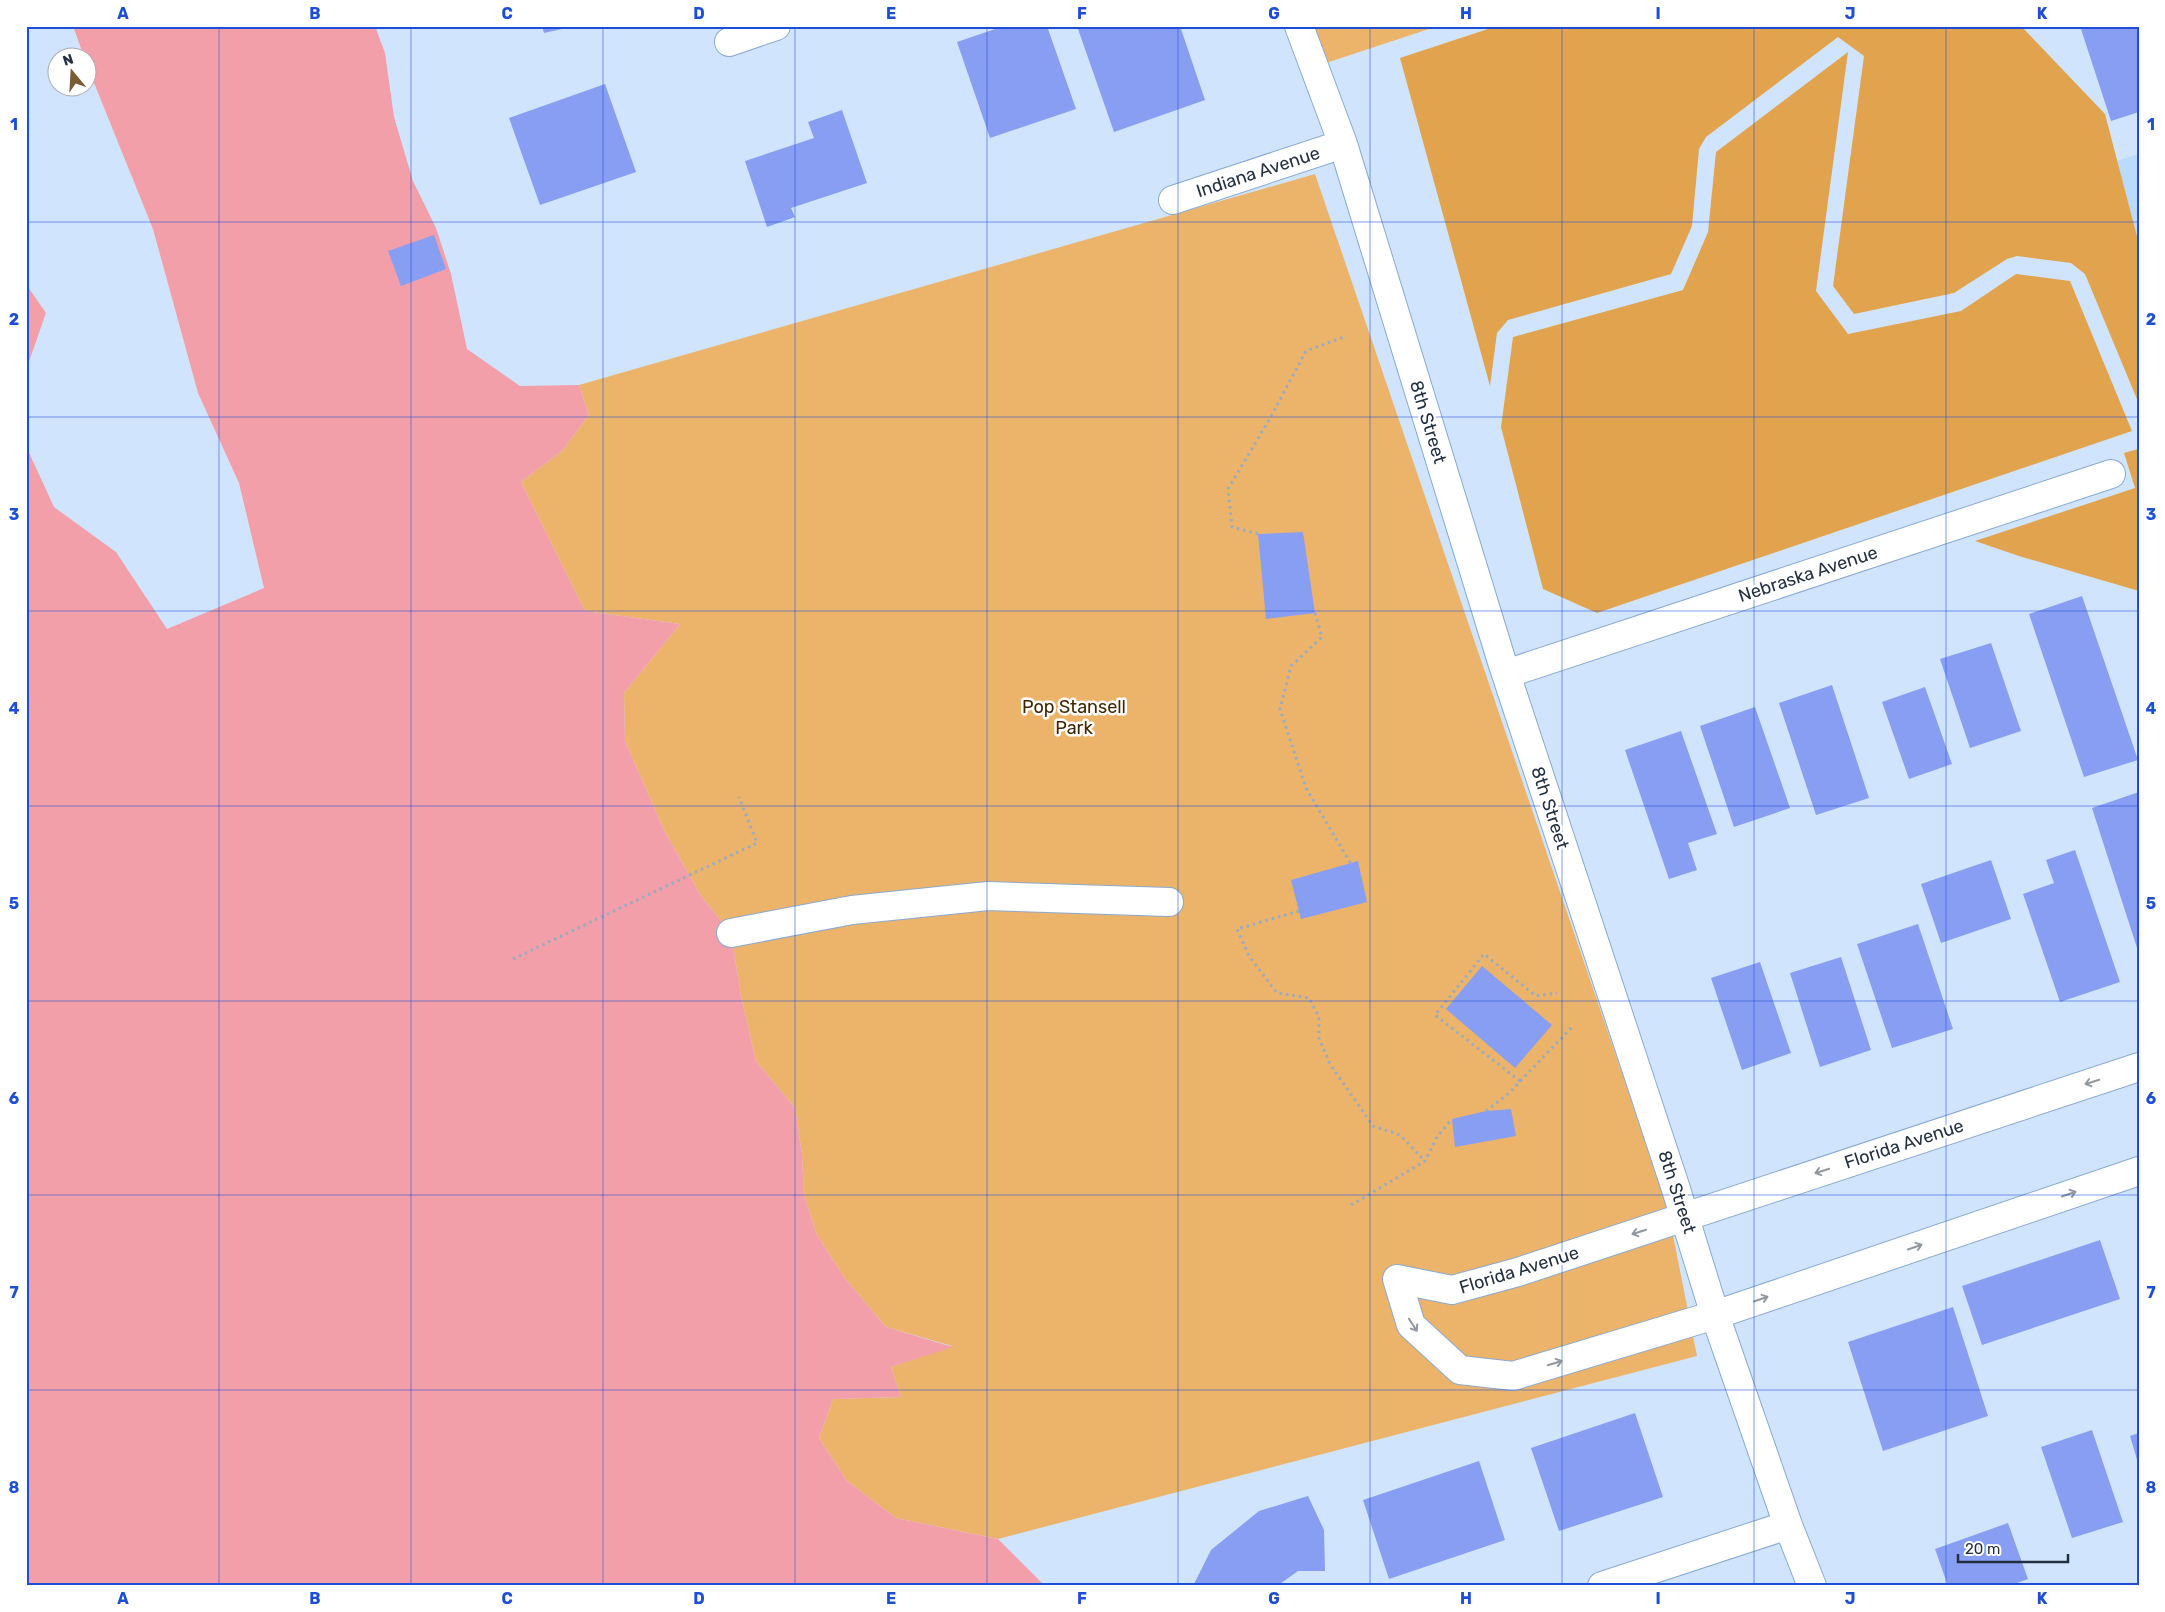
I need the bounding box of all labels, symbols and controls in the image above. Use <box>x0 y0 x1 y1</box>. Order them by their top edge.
text: A <box>117 4 129 23</box>
text: B <box>309 4 321 23</box>
text: C <box>501 4 513 23</box>
text: D <box>693 4 705 23</box>
text: E <box>886 4 896 23</box>
text: F <box>1077 4 1087 23</box>
text: G <box>1268 4 1280 23</box>
text: H <box>1460 4 1472 23</box>
text: I <box>1655 4 1661 23</box>
text: J <box>1845 4 1855 23</box>
text: K <box>2037 4 2048 23</box>
north arrow <box>48 48 98 98</box>
text: N <box>61 50 76 70</box>
text: 1 <box>10 115 18 134</box>
text: 1 <box>2147 115 2155 134</box>
street label: Indiana Avenue <box>1193 142 1323 202</box>
text: 2 <box>9 310 19 329</box>
text: 2 <box>2146 310 2156 329</box>
street label: 8th Street <box>1405 378 1451 466</box>
text: 3 <box>9 505 19 524</box>
text: 3 <box>2146 505 2156 524</box>
street label: Nebraska Avenue <box>1736 541 1880 607</box>
park label: Pop Stansell Park <box>1022 696 1126 739</box>
text: 4 <box>9 699 20 718</box>
text: 4 <box>2146 699 2157 718</box>
street label: 8th Street <box>1526 764 1574 852</box>
text: 5 <box>9 894 19 913</box>
text: 5 <box>2146 894 2156 913</box>
one-way arrow <box>2085 1078 2101 1087</box>
text: 6 <box>9 1089 19 1108</box>
text: 6 <box>2146 1089 2156 1108</box>
street label: Florida Avenue <box>1842 1114 1966 1174</box>
street label: 8th Street <box>1653 1148 1701 1236</box>
one-way arrow <box>1814 1167 1830 1177</box>
one-way arrow <box>2061 1189 2076 1198</box>
one-way arrow <box>1632 1228 1648 1237</box>
street label: Florida Avenue <box>1456 1241 1582 1299</box>
one-way arrow <box>1907 1241 1923 1251</box>
text: 7 <box>9 1283 19 1302</box>
text: 7 <box>2146 1283 2156 1302</box>
one-way arrow <box>1753 1294 1768 1303</box>
one-way arrow <box>1408 1318 1419 1332</box>
one-way arrow <box>1546 1358 1562 1368</box>
text: 8 <box>9 1478 20 1497</box>
text: 8 <box>2146 1478 2157 1497</box>
scale bar <box>1958 1532 2068 1564</box>
text: 20 m <box>1965 1540 2000 1558</box>
text: A <box>117 1589 129 1608</box>
text: B <box>309 1589 321 1608</box>
text: C <box>501 1589 513 1608</box>
text: D <box>693 1589 705 1608</box>
text: E <box>886 1589 896 1608</box>
text: F <box>1077 1589 1087 1608</box>
text: G <box>1268 1589 1280 1608</box>
text: H <box>1460 1589 1472 1608</box>
text: I <box>1655 1589 1661 1608</box>
text: J <box>1845 1589 1855 1608</box>
text: K <box>2037 1589 2048 1608</box>

